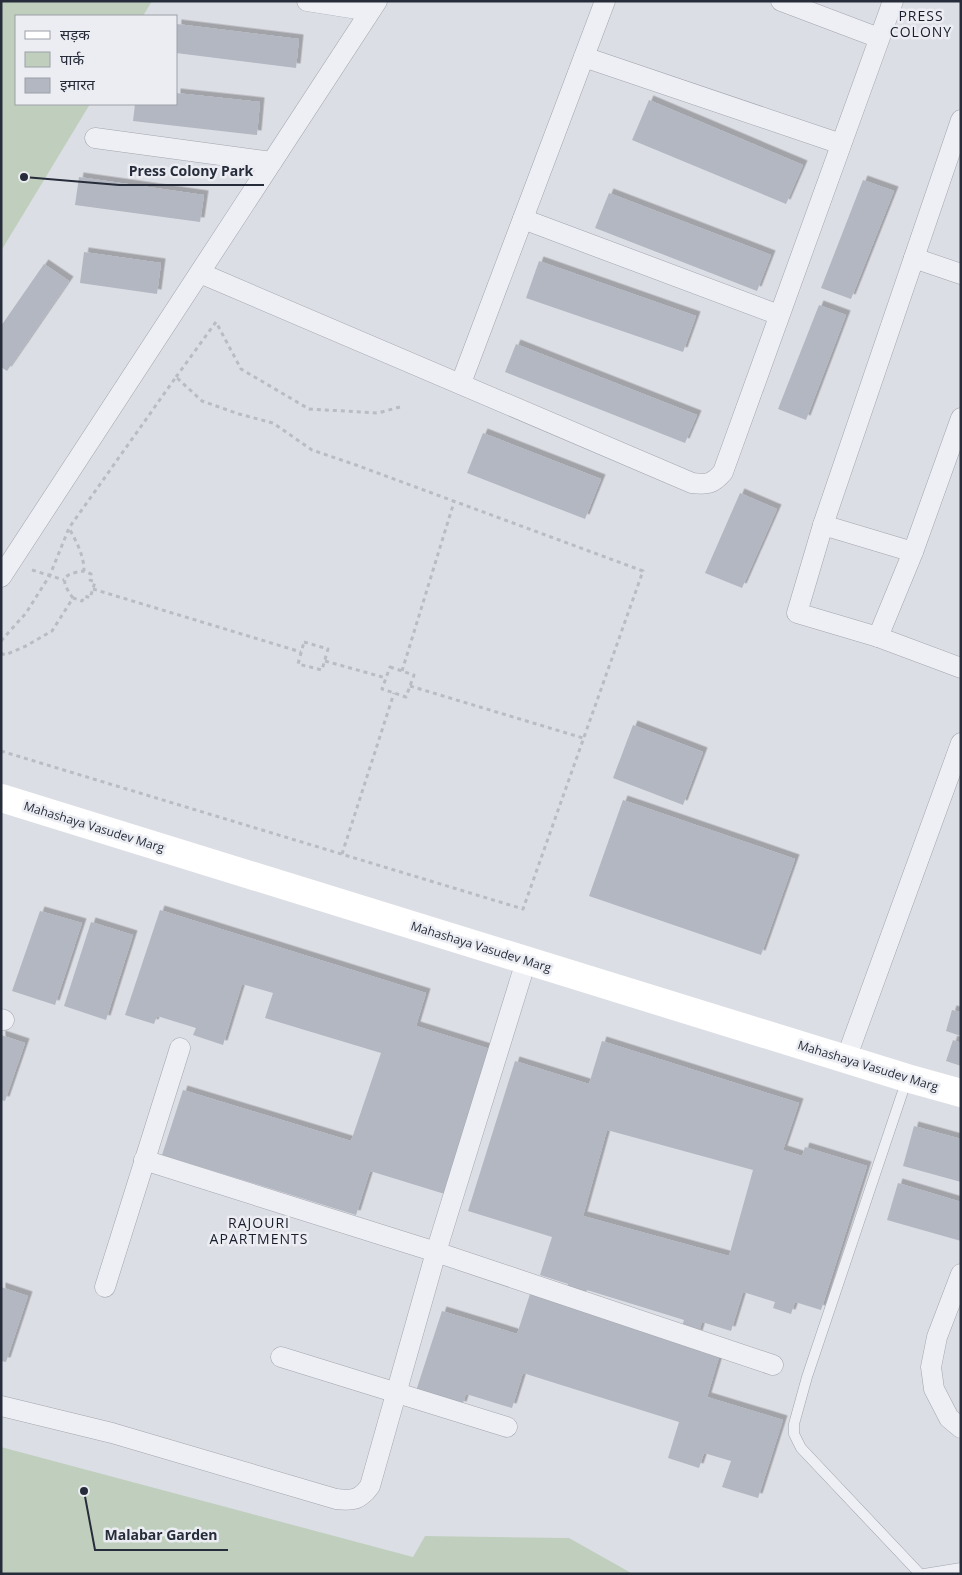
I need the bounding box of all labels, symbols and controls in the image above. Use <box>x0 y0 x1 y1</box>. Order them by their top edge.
district label: PRESS COLONY <box>890 6 952 41</box>
legend <box>15 15 178 105</box>
text: सड़क <box>60 24 90 44</box>
text: पार्क <box>60 49 84 69</box>
text: इमारत <box>60 74 95 94</box>
callout: Press Colony Park <box>119 156 264 185</box>
text: Press Colony Park <box>129 161 254 180</box>
street label: Mahashaya Vasudev Marg <box>22 797 167 856</box>
street label: Mahashaya Vasudev Marg <box>409 917 554 976</box>
street label: Mahashaya Vasudev Marg <box>796 1036 941 1095</box>
district label: RAJOURI APARTMENTS <box>210 1213 308 1248</box>
callout: Malabar Garden <box>95 1521 228 1550</box>
text: Malabar Garden <box>105 1525 217 1544</box>

